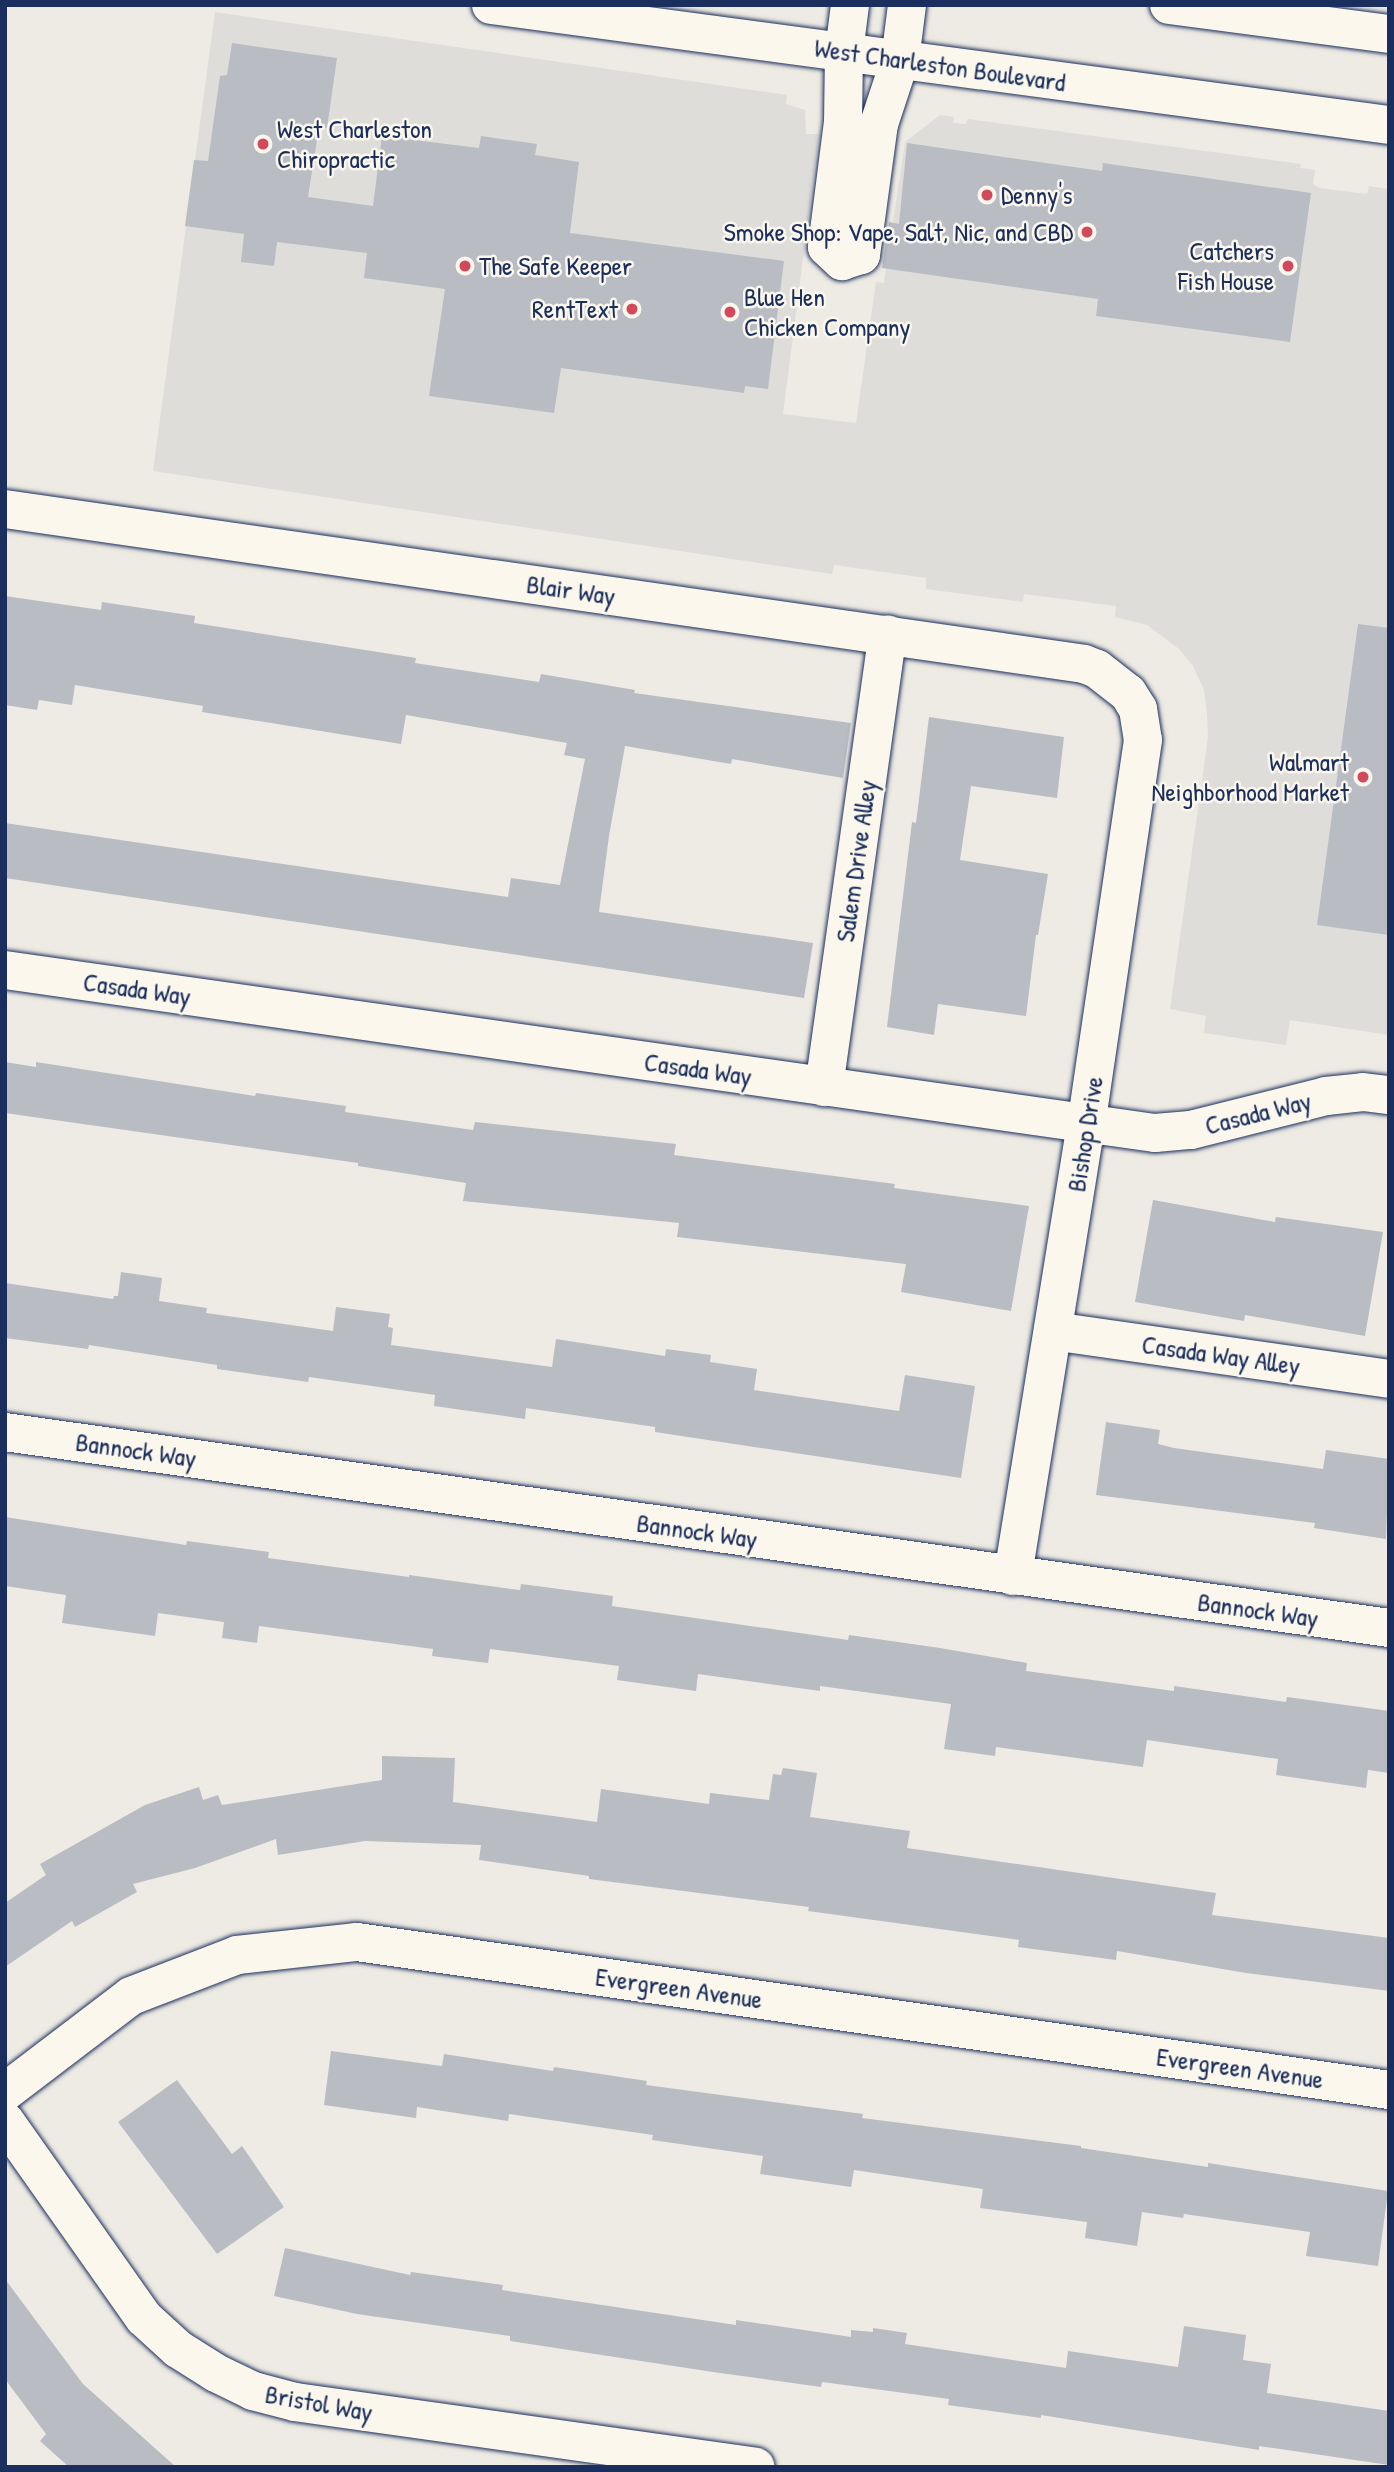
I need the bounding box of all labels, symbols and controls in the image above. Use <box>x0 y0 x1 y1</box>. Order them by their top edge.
street label: West Charleston Boulevard <box>812 32 1068 98</box>
place label: West Charleston Chiropractic <box>277 113 432 174</box>
marker: West Charleston Chiropractic <box>255 136 271 152</box>
place label: Denny's <box>1001 179 1072 211</box>
marker: Denny's <box>979 187 995 203</box>
place label: Smoke Shop: Vape, Salt, Nic, and CBD <box>724 216 1073 248</box>
marker: Smoke Shop: Vape, Salt, Nic, and CBD <box>1079 224 1095 240</box>
place label: Catchers Fish House <box>1178 235 1274 296</box>
place label: The Safe Keeper <box>479 250 632 282</box>
marker: The Safe Keeper <box>457 258 473 274</box>
marker: Catchers Fish House <box>1280 258 1296 274</box>
place label: Blue Hen Chicken Company <box>744 281 910 342</box>
place label: RentText <box>532 293 618 325</box>
marker: RentText <box>624 301 640 317</box>
marker: Blue Hen Chicken Company <box>722 304 738 320</box>
street label: Blair Way <box>525 568 617 612</box>
place label: Walmart Neighborhood Market <box>1152 746 1349 808</box>
marker: Walmart Neighborhood Market <box>1355 769 1371 785</box>
street label: Salem Drive Alley <box>829 778 883 944</box>
street label: Casada Way <box>81 966 193 1012</box>
street label: Casada Way <box>642 1046 754 1092</box>
street label: Bishop Drive <box>1060 1074 1110 1194</box>
street label: Casada Way <box>1202 1085 1314 1141</box>
street label: Casada Way Alley <box>1140 1328 1302 1382</box>
street label: Bannock Way <box>74 1426 198 1474</box>
street label: Bannock Way <box>635 1507 759 1555</box>
street label: Bannock Way <box>1196 1586 1320 1634</box>
street label: Evergreen Avenue <box>594 1961 764 2015</box>
street label: Evergreen Avenue <box>1155 2041 1325 2095</box>
street label: Bristol Way <box>263 2378 375 2428</box>

